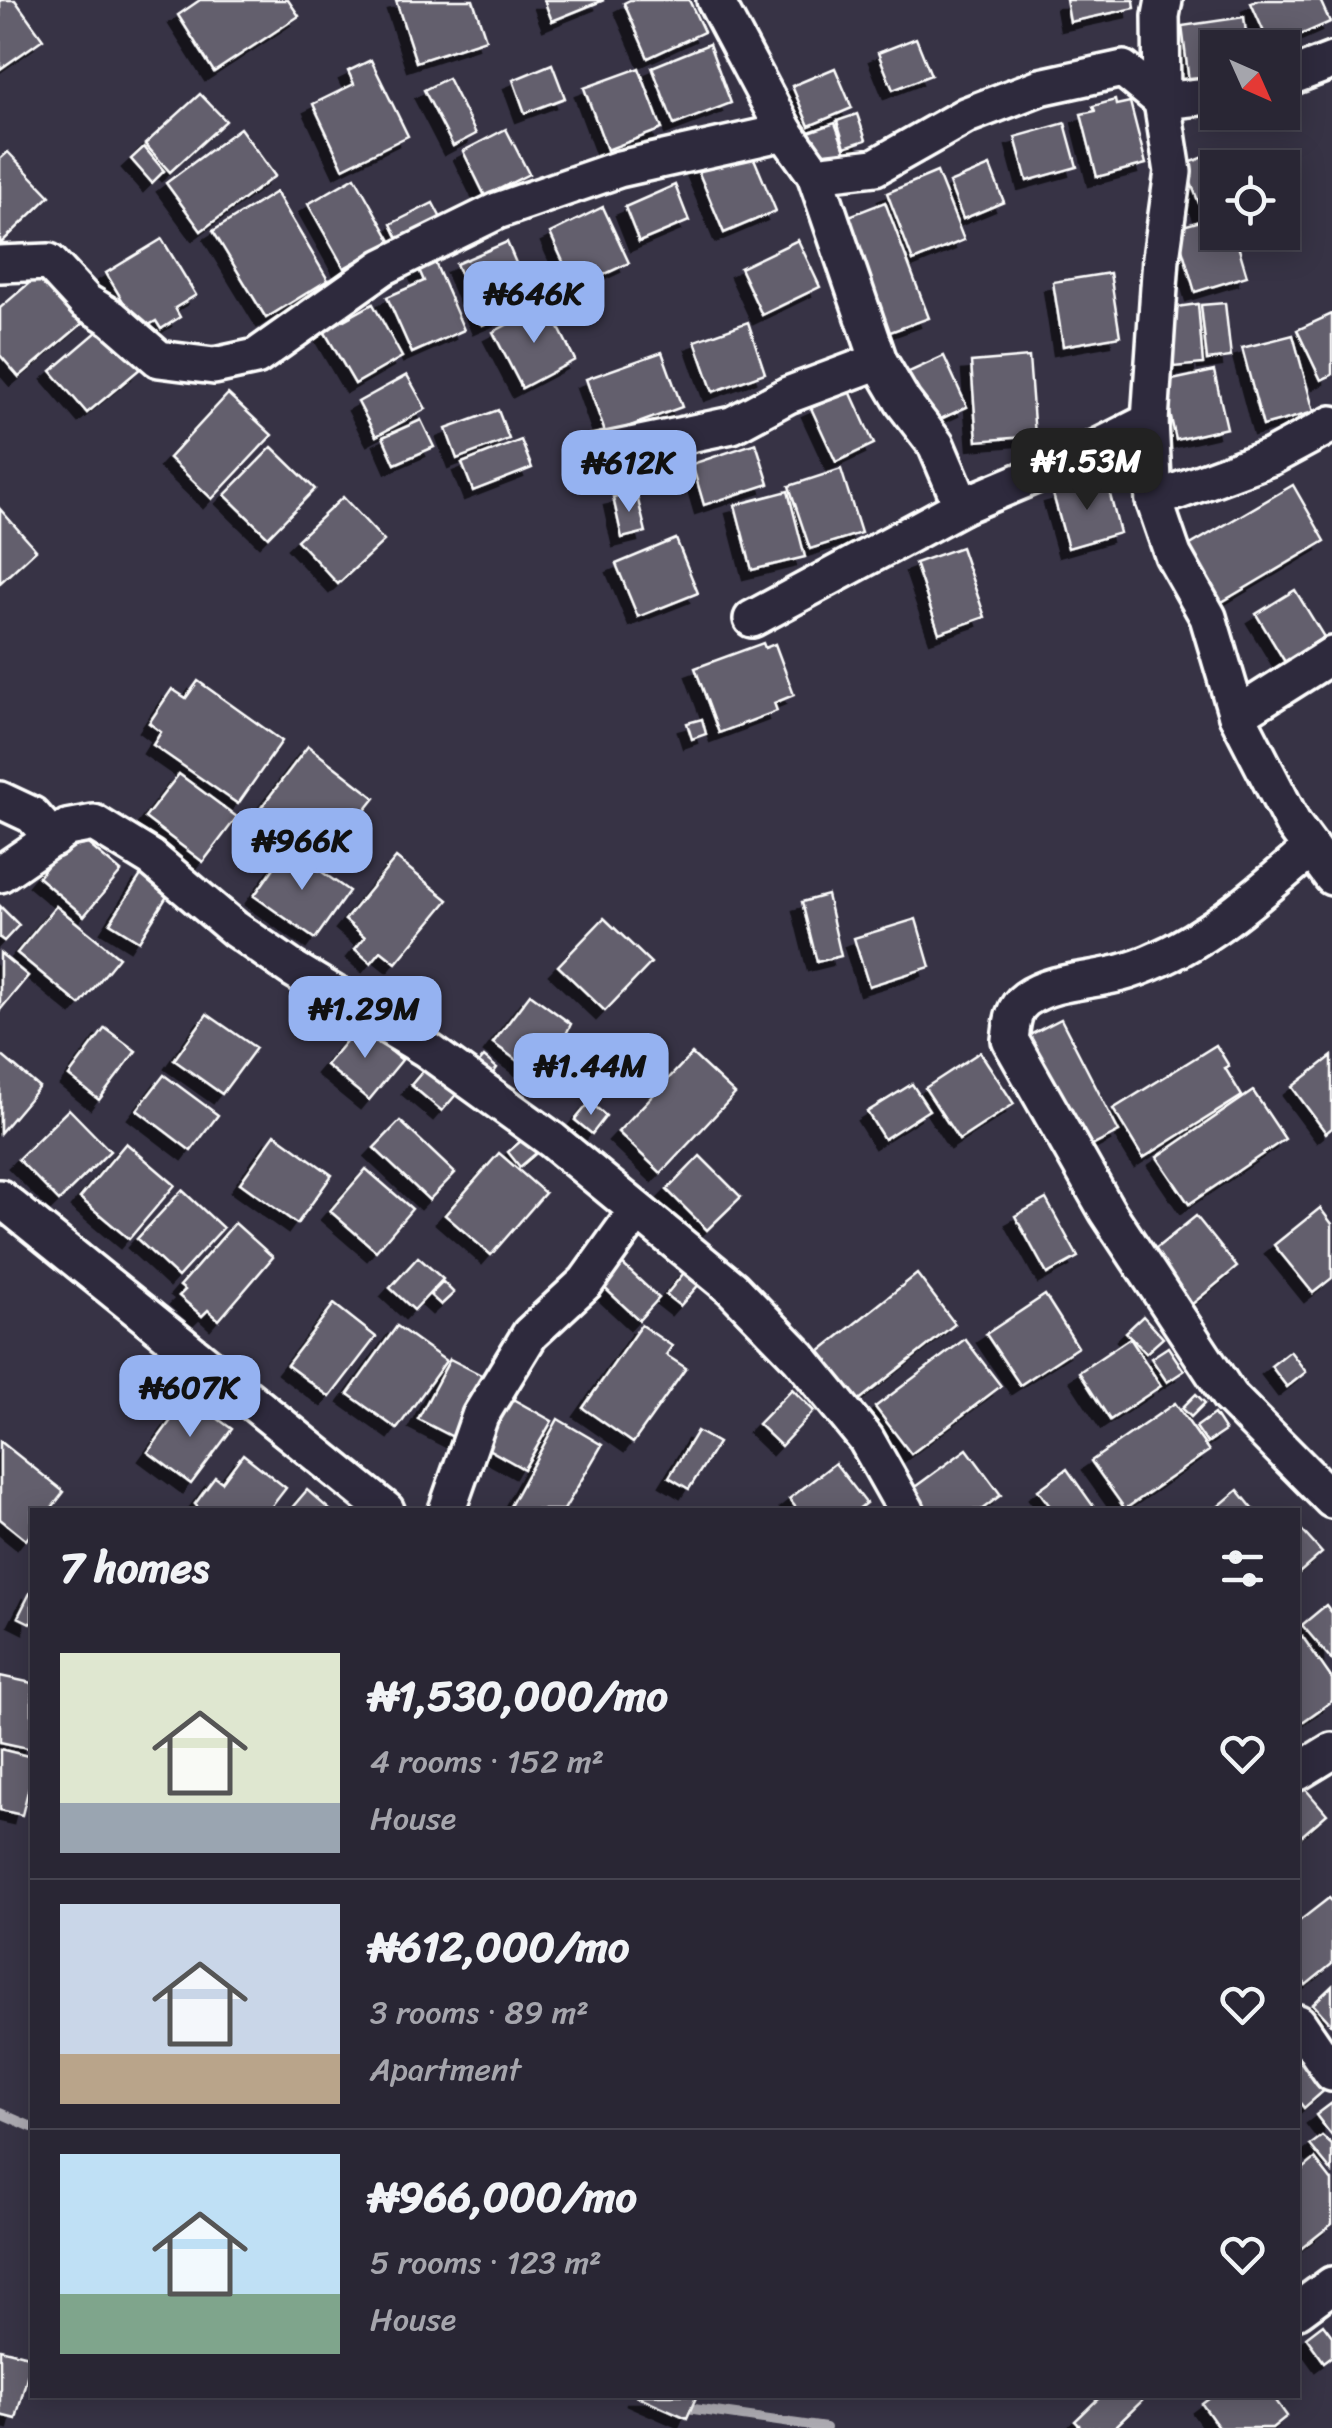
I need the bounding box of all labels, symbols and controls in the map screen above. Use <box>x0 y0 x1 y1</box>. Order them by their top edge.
north arrow <box>1200 30 1300 130</box>
map controls <box>1200 30 1300 250</box>
button: locate <box>1200 150 1300 250</box>
pin: ₦646K <box>464 261 604 346</box>
text: ₦646K <box>485 265 583 322</box>
pin: ₦1.53M <box>1006 428 1168 513</box>
pin: ₦612K <box>559 430 699 515</box>
text: ₦1.53M <box>1033 432 1141 489</box>
text: ₦612K <box>583 434 675 491</box>
pin: ₦966K <box>232 808 372 893</box>
text: ₦966K <box>254 812 350 869</box>
pin: ₦1.29M <box>284 976 446 1061</box>
text: ₦1.29M <box>311 980 419 1037</box>
pin: ₦1.44M <box>510 1033 672 1118</box>
text: ₦1.44M <box>536 1037 646 1094</box>
pin: ₦607K <box>120 1355 260 1440</box>
text: ₦607K <box>141 1359 239 1416</box>
text: 7 homes <box>60 1531 209 1605</box>
icon: filters <box>1215 1541 1270 1596</box>
text: ₦1,530,000/mo <box>370 1659 668 1733</box>
icon: home <box>140 1693 260 1813</box>
icon: heart <box>1215 1726 1270 1781</box>
text: 4 rooms · 152 m² <box>370 1733 604 1790</box>
text: House <box>370 1790 456 1847</box>
text: ₦612,000/mo <box>370 1910 629 1984</box>
icon: home <box>140 1944 260 2064</box>
icon: heart <box>1215 1977 1270 2032</box>
text: 3 rooms · 89 m² <box>370 1984 589 2041</box>
text: Apartment <box>370 2041 521 2098</box>
text: ₦966,000/mo <box>370 2160 637 2234</box>
icon: home <box>140 2194 260 2314</box>
icon: heart <box>1215 2227 1270 2282</box>
text: 5 rooms · 123 m² <box>370 2234 602 2291</box>
text: House <box>370 2291 456 2348</box>

